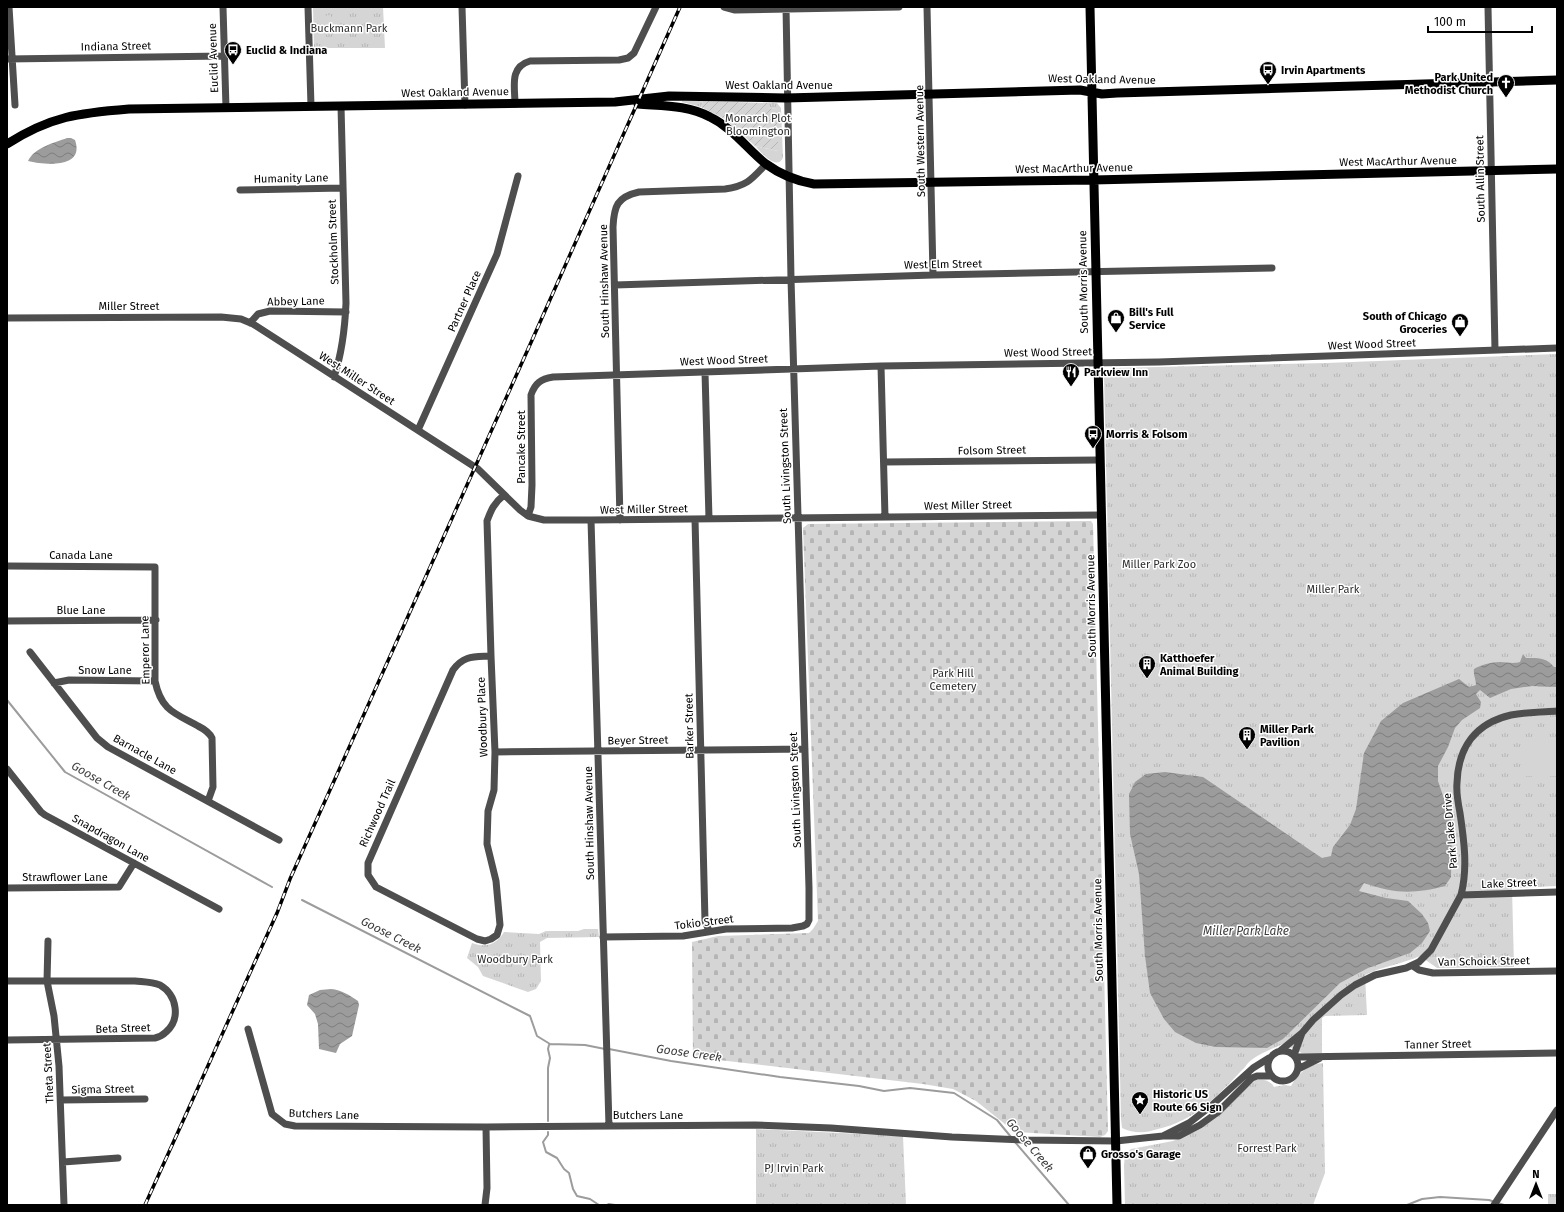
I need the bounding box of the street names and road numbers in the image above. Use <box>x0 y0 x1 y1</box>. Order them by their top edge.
street label: Euclid Avenue <box>206 23 221 93</box>
street label: Indiana Street <box>81 39 151 54</box>
street label: West Oakland Avenue <box>1048 72 1156 87</box>
street label: West Oakland Avenue <box>725 79 833 92</box>
street label: West Oakland Avenue <box>401 85 509 100</box>
street label: South Western Avenue <box>913 85 928 197</box>
street label: South Allin Street <box>1473 135 1488 223</box>
street label: West MacArthur Avenue <box>1339 154 1457 169</box>
street label: West MacArthur Avenue <box>1015 161 1133 176</box>
street label: Humanity Lane <box>253 171 329 186</box>
street label: Stockholm Street <box>326 199 341 285</box>
street label: South Hinshaw Avenue <box>597 224 612 338</box>
street label: South Morris Avenue <box>1076 230 1091 334</box>
street label: West Elm Street <box>904 257 982 272</box>
street label: Partner Place <box>445 268 484 334</box>
street label: Abbey Lane <box>267 294 325 309</box>
street label: Miller Street <box>98 300 160 313</box>
street label: West Wood Street <box>1328 336 1416 353</box>
street label: West Wood Street <box>1004 345 1092 360</box>
street label: West Miller Street <box>316 349 397 408</box>
street label: West Wood Street <box>680 352 768 369</box>
street label: South Livingston Street <box>777 408 794 524</box>
street label: Pancake Street <box>515 410 528 484</box>
street label: Folsom Street <box>958 443 1026 458</box>
street label: West Miller Street <box>924 498 1012 513</box>
street label: West Miller Street <box>600 502 688 517</box>
street label: Canada Lane <box>49 549 113 562</box>
street label: South Morris Avenue <box>1084 554 1099 658</box>
street label: Blue Lane <box>56 604 106 617</box>
street label: Emperor Lane <box>138 615 153 685</box>
street label: Snow Lane <box>78 664 132 677</box>
street label: Woodbury Place <box>475 677 490 757</box>
street label: Barker Street <box>682 693 697 759</box>
street label: Barnacle Lane <box>111 732 179 777</box>
street label: South Livingston Street <box>787 732 804 848</box>
street label: Beyer Street <box>607 733 669 748</box>
street label: South Hinshaw Avenue <box>582 766 597 880</box>
street label: Richwood Trail <box>357 777 398 849</box>
street label: Park Lake Drive <box>1441 792 1460 869</box>
street label: Snapdragon Lane <box>70 812 152 865</box>
street label: Strawflower Lane <box>22 871 108 884</box>
street label: Lake Street <box>1481 876 1537 891</box>
street label: South Morris Avenue <box>1091 878 1106 982</box>
street label: Tokio Street <box>674 912 734 933</box>
street label: Van Schoick Street <box>1438 954 1530 969</box>
street label: Beta Street <box>95 1021 151 1036</box>
street label: Tanner Street <box>1404 1037 1472 1052</box>
street label: Theta Street <box>40 1042 57 1104</box>
street label: Sigma Street <box>71 1082 135 1097</box>
street label: Butchers Lane <box>289 1107 359 1122</box>
street label: Butchers Lane <box>613 1109 683 1122</box>

